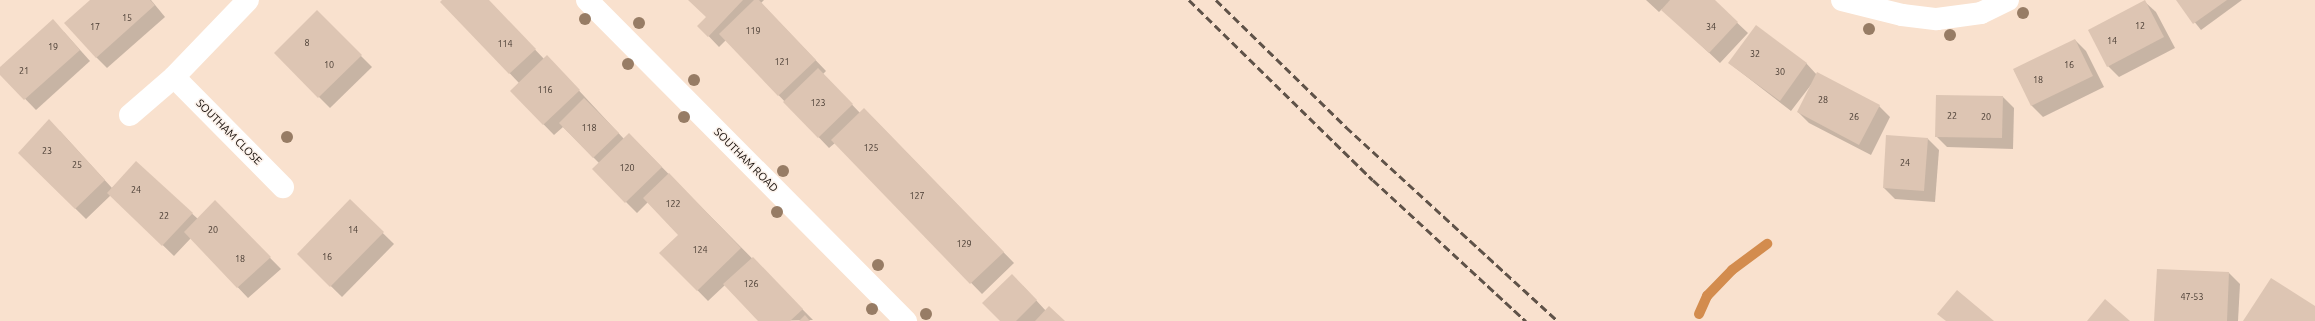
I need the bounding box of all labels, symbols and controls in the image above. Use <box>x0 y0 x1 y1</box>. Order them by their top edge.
house number: 15 <box>122 13 132 23</box>
house number: 12 <box>2135 21 2145 31</box>
house number: 17 <box>90 22 100 32</box>
house number: 34 <box>1706 22 1716 32</box>
house number: 119 <box>745 26 761 36</box>
house number: 14 <box>2107 36 2117 46</box>
house number: 8 <box>304 38 310 48</box>
house number: 114 <box>497 39 513 49</box>
house number: 19 <box>48 42 58 52</box>
house number: 32 <box>1750 49 1760 59</box>
house number: 121 <box>774 57 790 67</box>
house number: 10 <box>324 60 334 70</box>
house number: 16 <box>2064 60 2074 70</box>
house number: 21 <box>19 66 29 76</box>
house number: 30 <box>1775 67 1785 77</box>
house number: 18 <box>2033 75 2043 85</box>
house number: 116 <box>537 85 553 95</box>
house number: 28 <box>1818 95 1828 105</box>
street label: SOUTHAM CLOSE <box>193 96 265 168</box>
house number: 123 <box>810 98 826 108</box>
house number: 22 <box>1947 111 1957 121</box>
house number: 26 <box>1849 112 1859 122</box>
house number: 20 <box>1981 112 1991 122</box>
house number: 118 <box>581 123 597 133</box>
street label: SOUTHAM ROAD <box>711 125 781 195</box>
house number: 125 <box>863 143 879 153</box>
house number: 23 <box>42 146 52 156</box>
house number: 24 <box>1900 158 1910 168</box>
house number: 25 <box>72 160 82 170</box>
house number: 120 <box>619 163 635 173</box>
house number: 24 <box>131 185 141 195</box>
house number: 127 <box>909 191 925 201</box>
house number: 122 <box>665 199 681 209</box>
house number: 22 <box>159 211 169 221</box>
house number: 20 <box>208 225 218 235</box>
house number: 14 <box>348 225 358 235</box>
house number: 129 <box>956 239 972 249</box>
house number: 124 <box>692 245 708 255</box>
house number: 16 <box>322 252 332 262</box>
house number: 18 <box>235 254 245 264</box>
house number: 126 <box>743 279 759 289</box>
house number: 47-53 <box>2181 292 2203 302</box>

